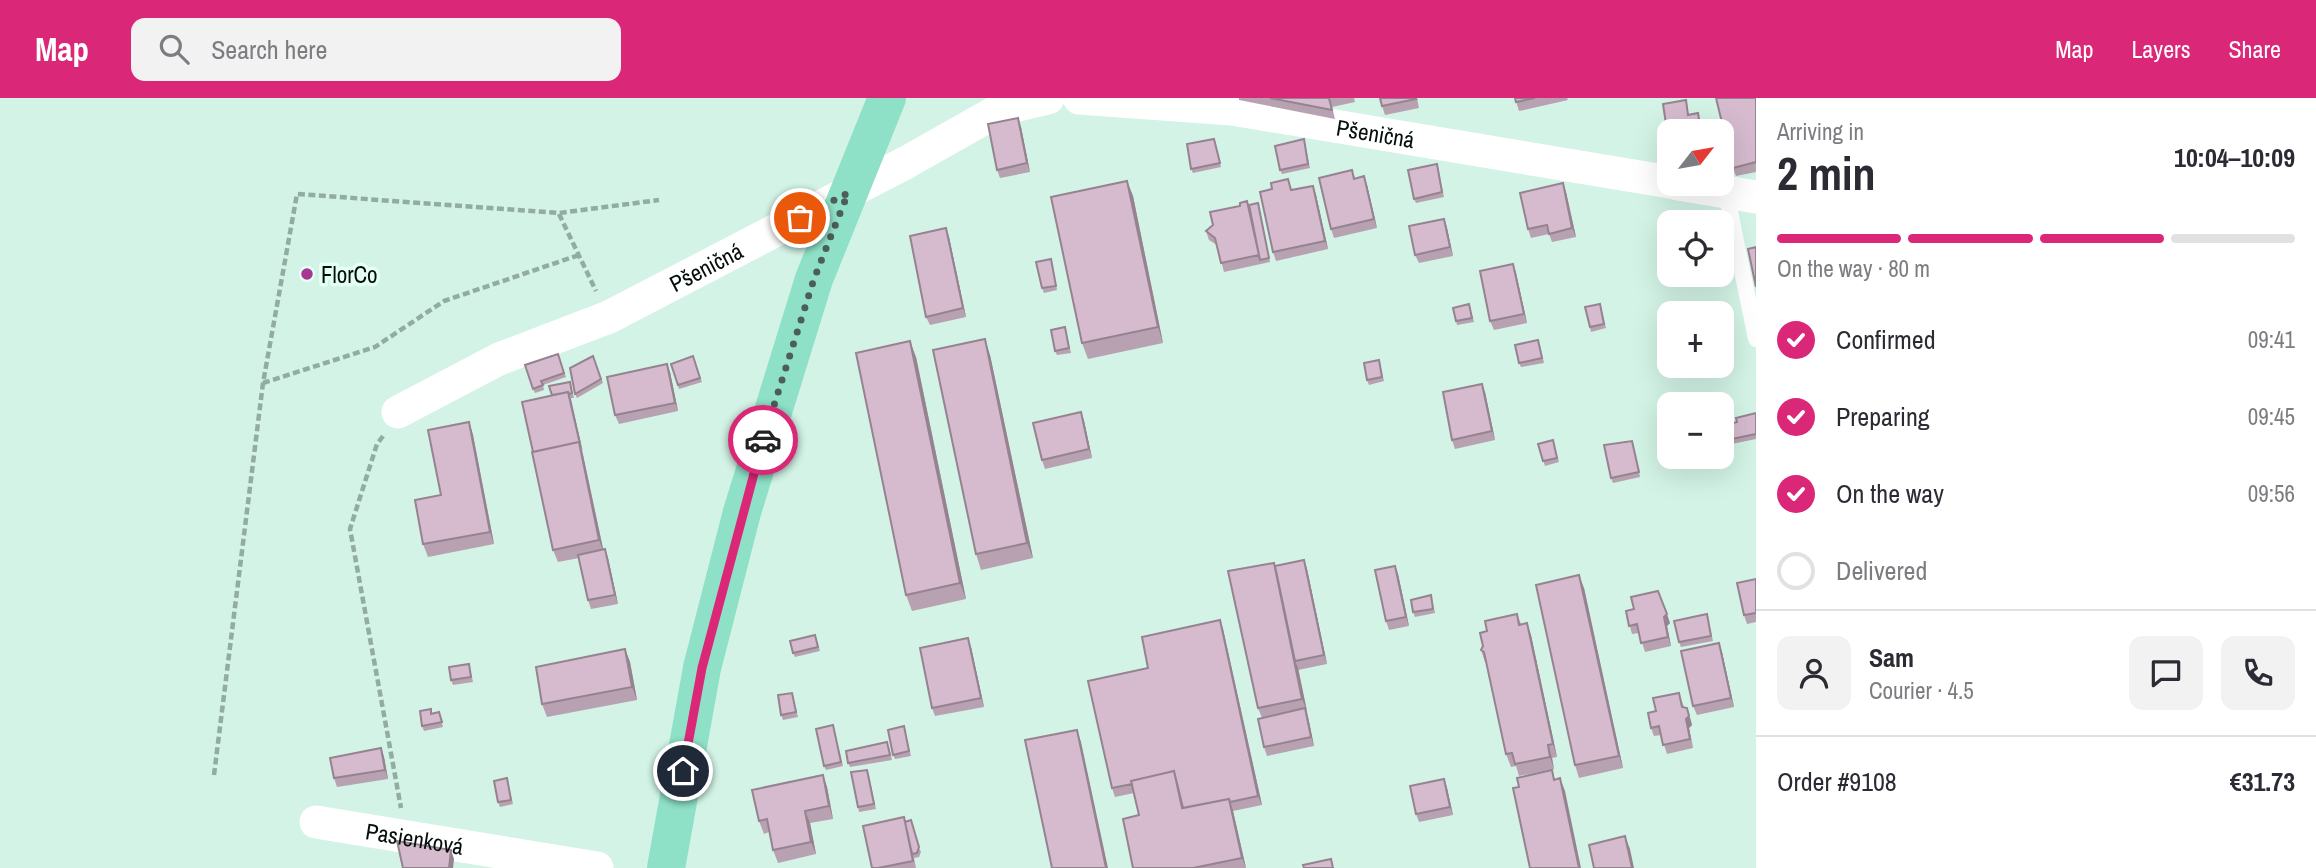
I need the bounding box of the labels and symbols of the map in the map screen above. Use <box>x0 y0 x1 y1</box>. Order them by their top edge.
street label: Pšeničná <box>1334 111 1417 155</box>
north arrow <box>1657 119 1734 196</box>
pin <box>770 188 830 248</box>
street label: Pšeničná <box>664 234 748 299</box>
place label: FlorCo <box>321 259 378 290</box>
marker: FlorCo <box>299 266 315 282</box>
courier <box>728 405 798 475</box>
pin <box>653 741 713 801</box>
street label: Pasienková <box>364 815 466 862</box>

